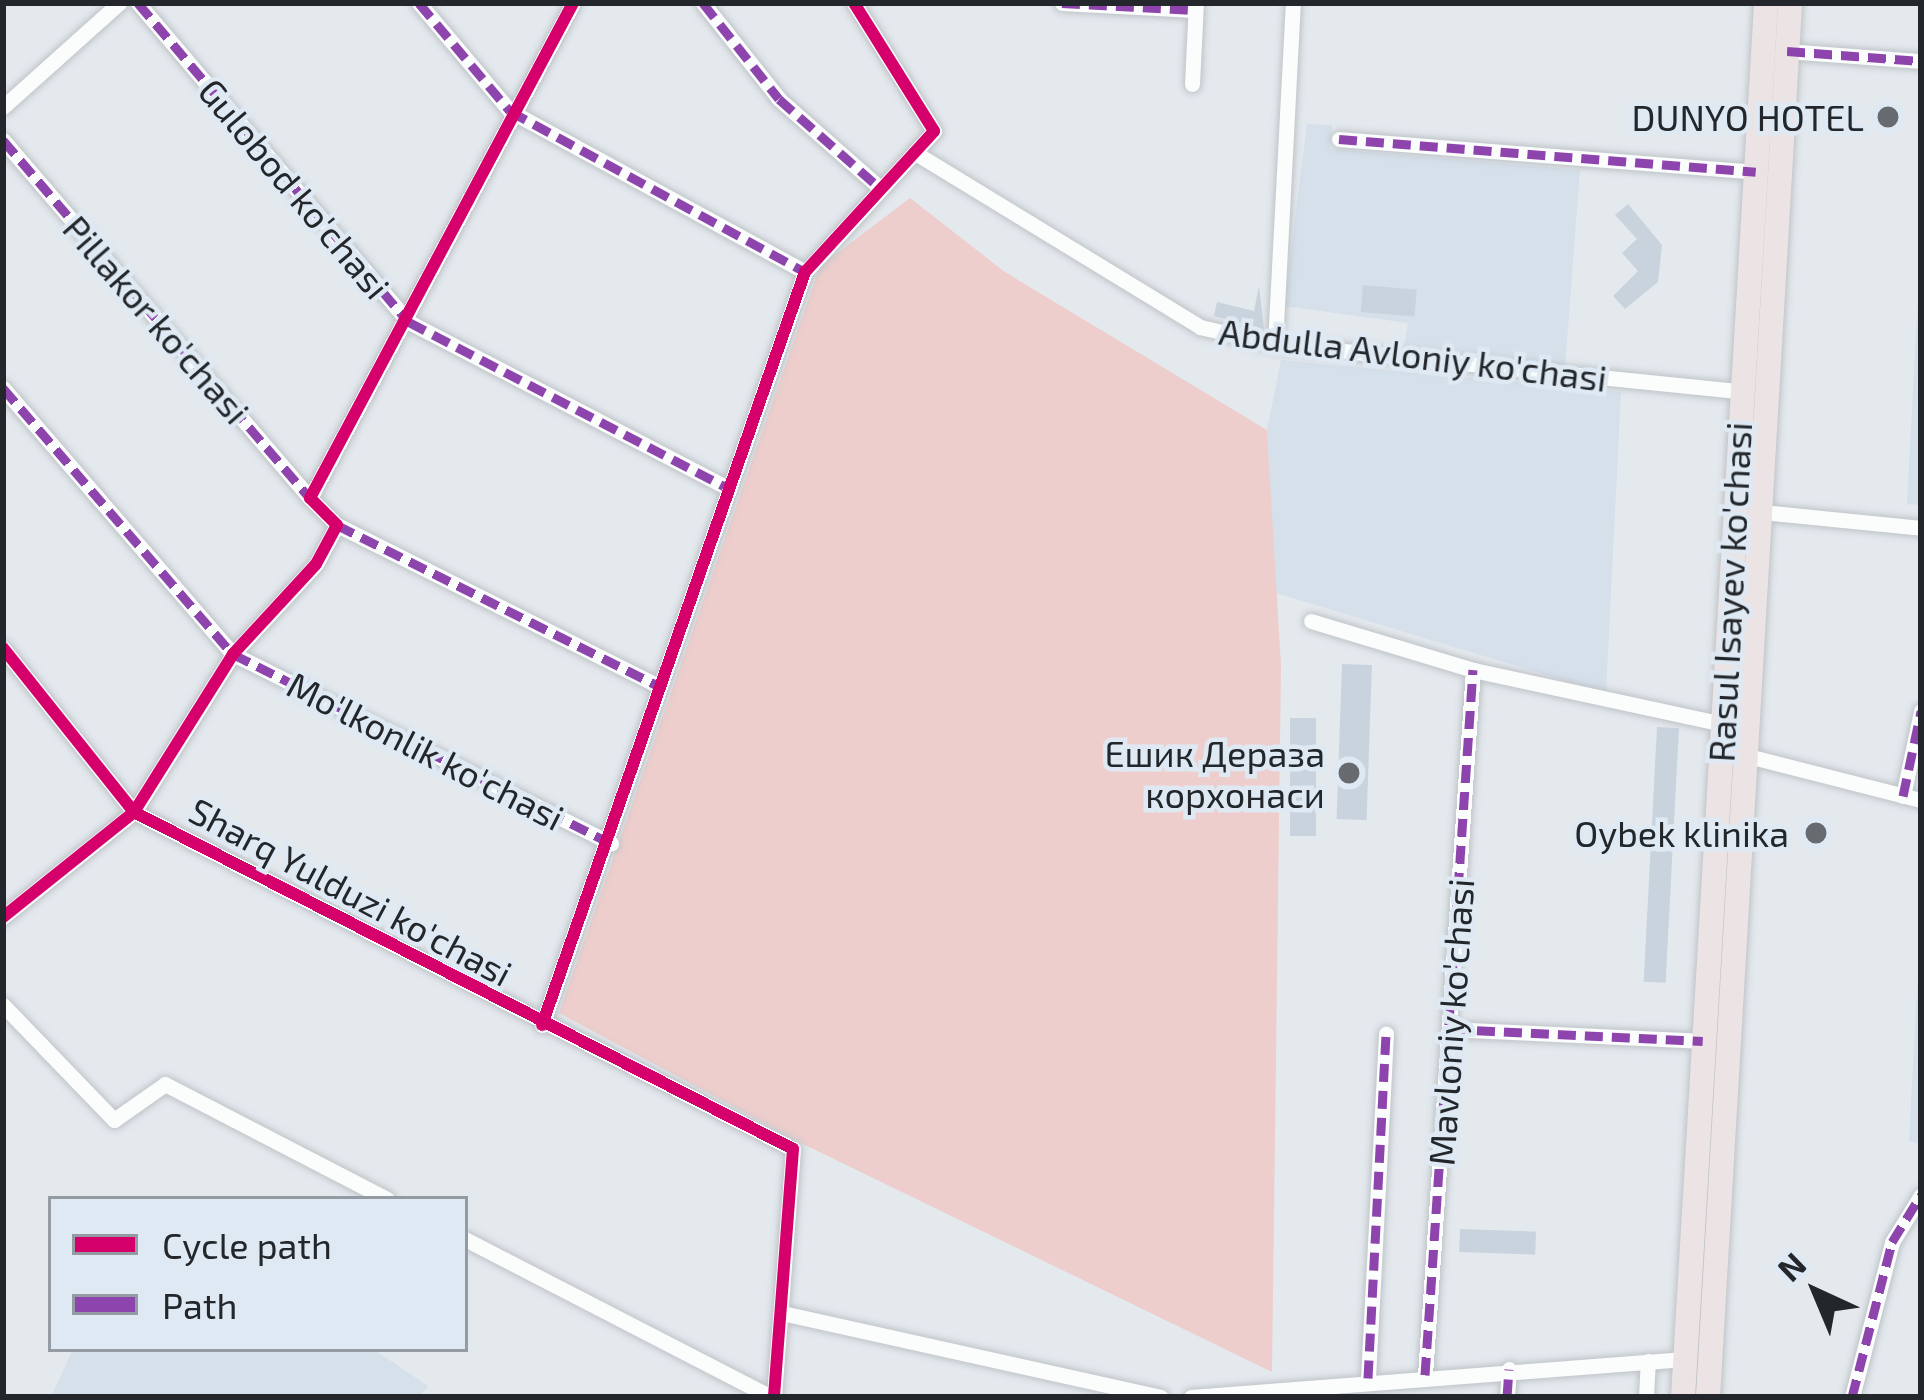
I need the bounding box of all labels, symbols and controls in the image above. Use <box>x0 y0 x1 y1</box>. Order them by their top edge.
street label: Gulobod ko'chasi <box>190 69 400 307</box>
place label: DUNYO HOTEL <box>1632 95 1864 139</box>
marker: DUNYO HOTEL <box>1875 104 1901 130</box>
street label: Pillakor ko'chasi <box>55 206 259 432</box>
street label: Abdulla Avloniy ko'chasi <box>1216 309 1610 399</box>
street label: Rasul Isayev ko'chasi <box>1698 420 1760 764</box>
street label: Mo'lkonlik ko'chasi <box>280 662 572 838</box>
place label: Ешик Дераза корхонаси <box>1104 730 1325 815</box>
marker: Ешик Дераза корхонаси <box>1336 760 1362 786</box>
street label: Sharq Yulduzi ko'chasi <box>182 788 520 994</box>
place label: Oybek klinika <box>1574 811 1789 855</box>
marker: Oybek klinika <box>1800 817 1832 849</box>
street label: Mavloniy ko'chasi <box>1418 877 1482 1167</box>
legend <box>48 1196 468 1352</box>
text: Cycle path <box>162 1223 332 1266</box>
north arrow <box>1756 1232 1876 1352</box>
text: N <box>1769 1243 1813 1289</box>
text: Path <box>162 1283 238 1326</box>

